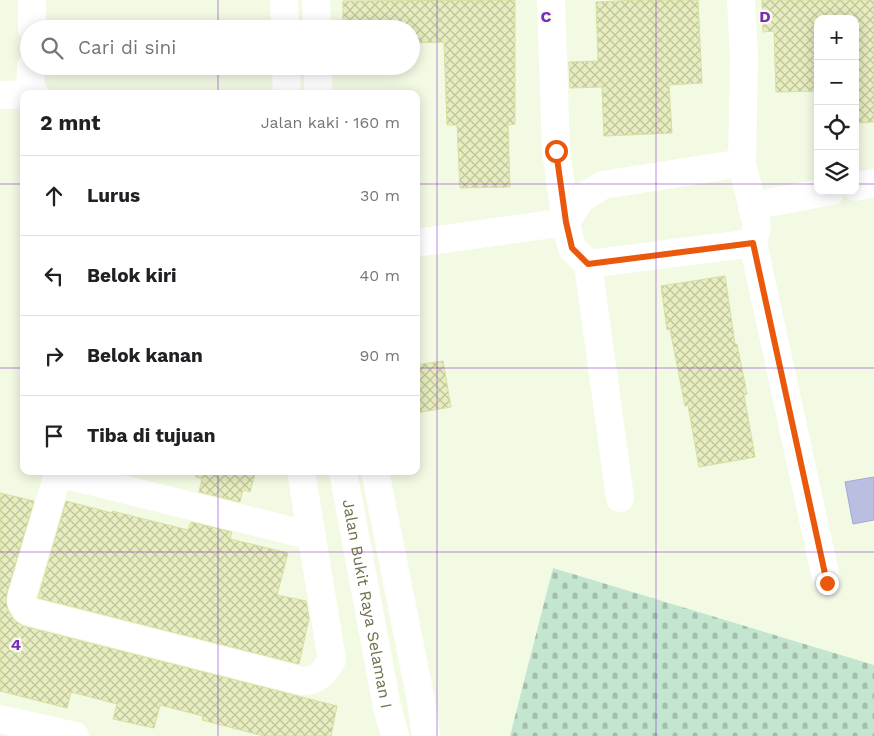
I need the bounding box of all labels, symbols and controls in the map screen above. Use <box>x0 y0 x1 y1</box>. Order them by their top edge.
text: C <box>541 7 552 26</box>
text: D <box>759 7 771 26</box>
map controls <box>814 15 859 195</box>
button: + <box>814 15 859 60</box>
search box <box>20 20 420 75</box>
icon: search <box>38 34 66 62</box>
text: Cari di sini <box>78 36 176 59</box>
button: − <box>814 60 859 105</box>
button: locate <box>814 105 859 150</box>
text: 2 mnt <box>40 110 100 135</box>
text: Jalan kaki · 160 m <box>261 113 400 132</box>
route start <box>545 140 568 163</box>
button: layers <box>814 150 859 195</box>
icon: ahead <box>40 182 68 210</box>
text: Lurus <box>87 184 140 207</box>
text: 30 m <box>360 186 400 205</box>
icon: left <box>40 262 68 290</box>
text: Belok kiri <box>87 264 177 287</box>
text: 40 m <box>360 266 400 285</box>
icon: right <box>40 342 68 370</box>
text: Belok kanan <box>87 344 203 367</box>
text: 90 m <box>359 346 400 365</box>
icon: arrive <box>40 422 68 450</box>
text: Tiba di tujuan <box>87 424 216 447</box>
street label: Jalan Bukit Raya Selaman I <box>338 498 396 710</box>
route end <box>816 572 839 595</box>
text: 4 <box>11 635 21 654</box>

